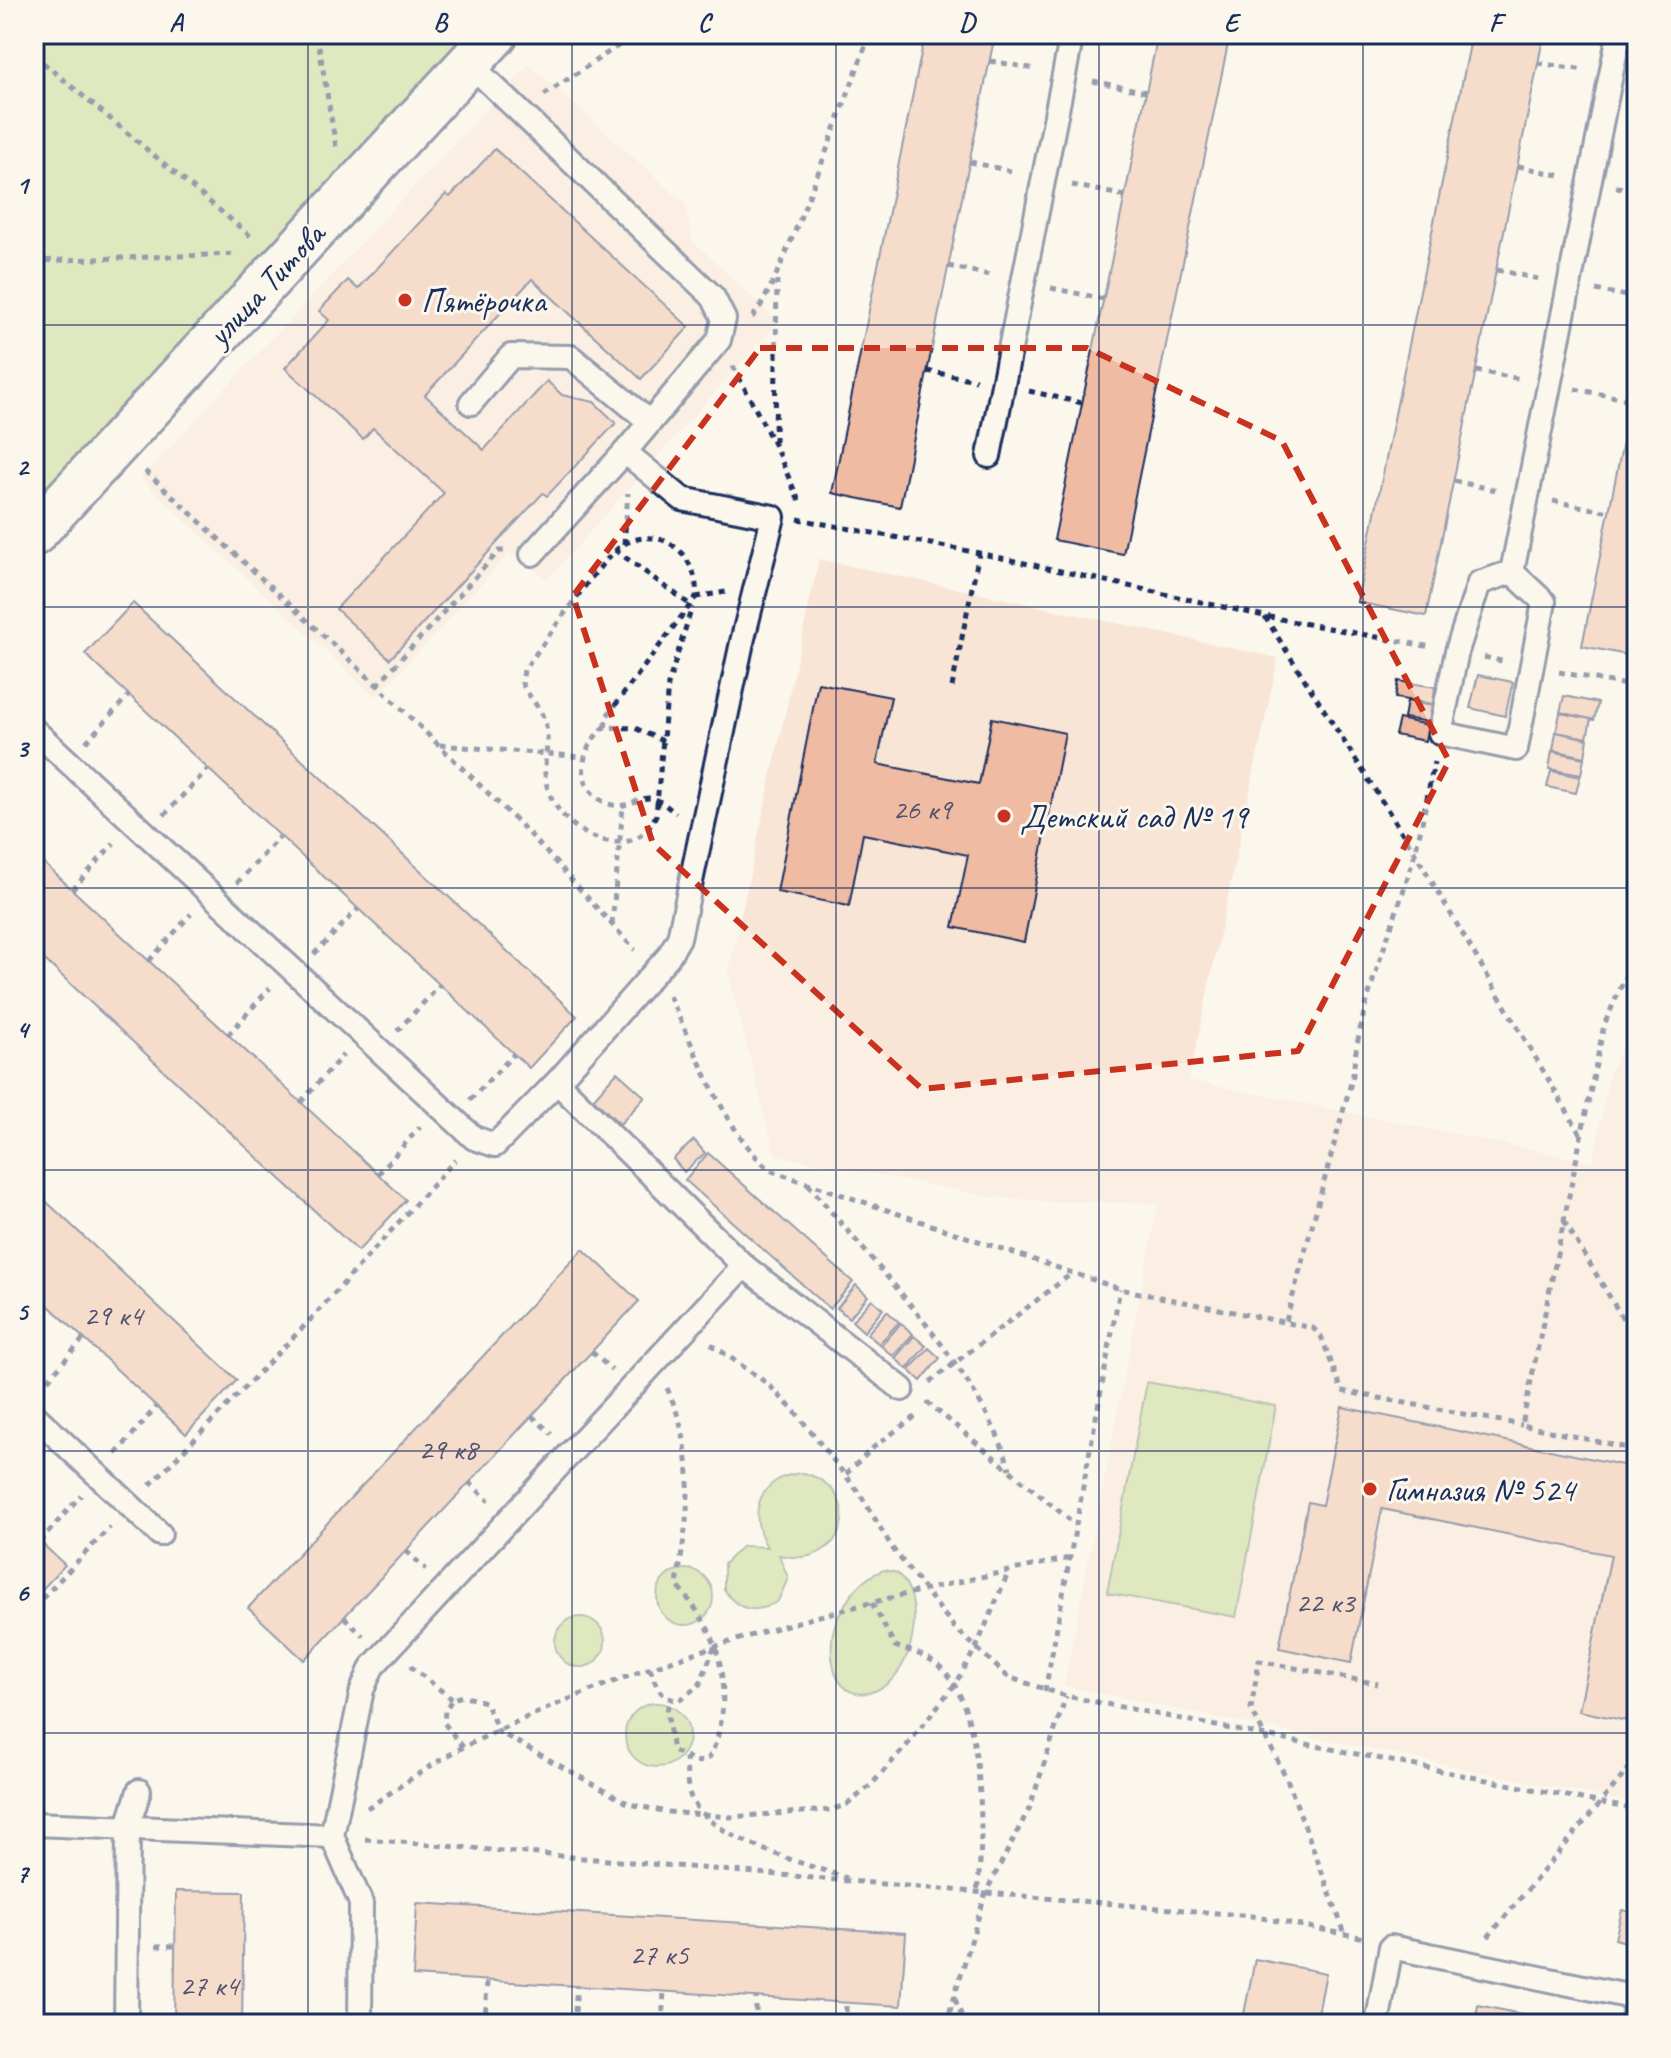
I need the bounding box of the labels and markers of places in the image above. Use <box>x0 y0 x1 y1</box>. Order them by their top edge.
place label: Пятёрочка <box>421 279 548 322</box>
marker: Пятёрочка <box>396 291 414 309</box>
place label: Детский сад № 19 <box>1020 795 1250 838</box>
marker: Детский сад № 19 <box>995 807 1013 825</box>
place label: Гимназия № 524 <box>1386 1468 1578 1511</box>
marker: Гимназия № 524 <box>1361 1480 1379 1498</box>

